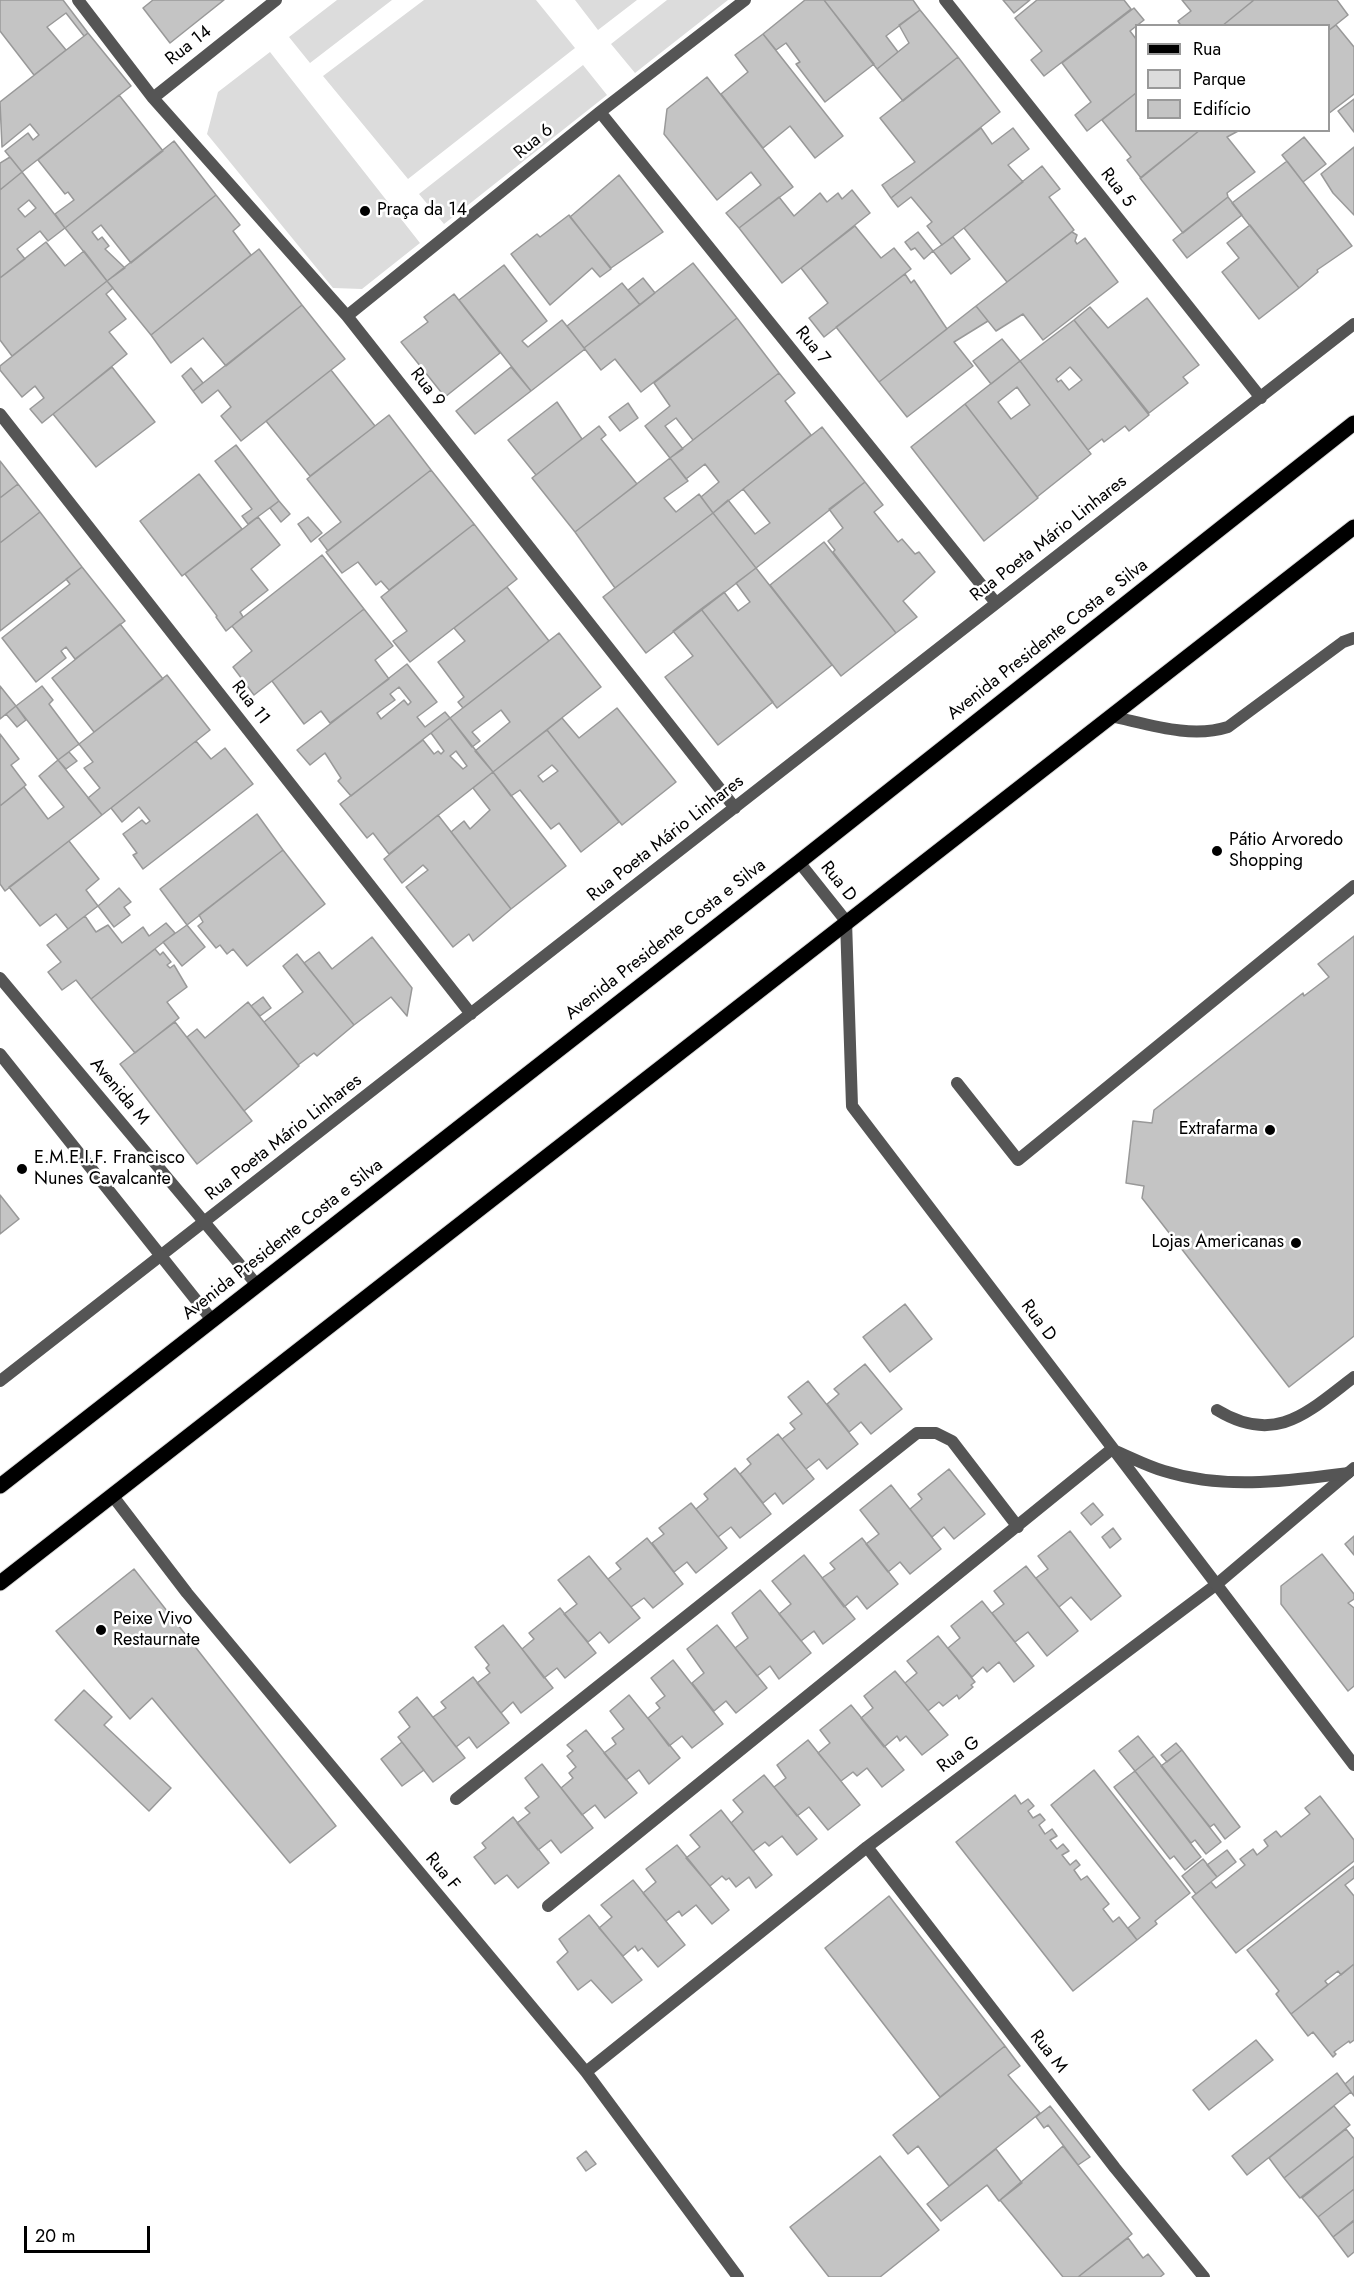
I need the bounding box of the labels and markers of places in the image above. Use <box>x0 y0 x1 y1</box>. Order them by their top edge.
place label: Praça da 14 <box>377 200 467 222</box>
marker: Praça da 14 <box>358 204 372 218</box>
place label: Pátio Arvoredo Shopping <box>1229 830 1343 872</box>
marker: Pátio Arvoredo Shopping <box>1210 844 1224 858</box>
place label: Extrafarma <box>1179 1119 1258 1141</box>
marker: Extrafarma <box>1263 1123 1277 1137</box>
place label: E.M.E.I.F. Francisco Nunes Cavalcante <box>34 1148 185 1190</box>
marker: E.M.E.I.F. Francisco Nunes Cavalcante <box>15 1162 29 1176</box>
place label: Lojas Americanas <box>1152 1232 1284 1254</box>
marker: Lojas Americanas <box>1289 1236 1303 1250</box>
place label: Peixe Vivo Restaurnate <box>113 1609 200 1652</box>
marker: Peixe Vivo Restaurnate <box>94 1623 108 1637</box>

